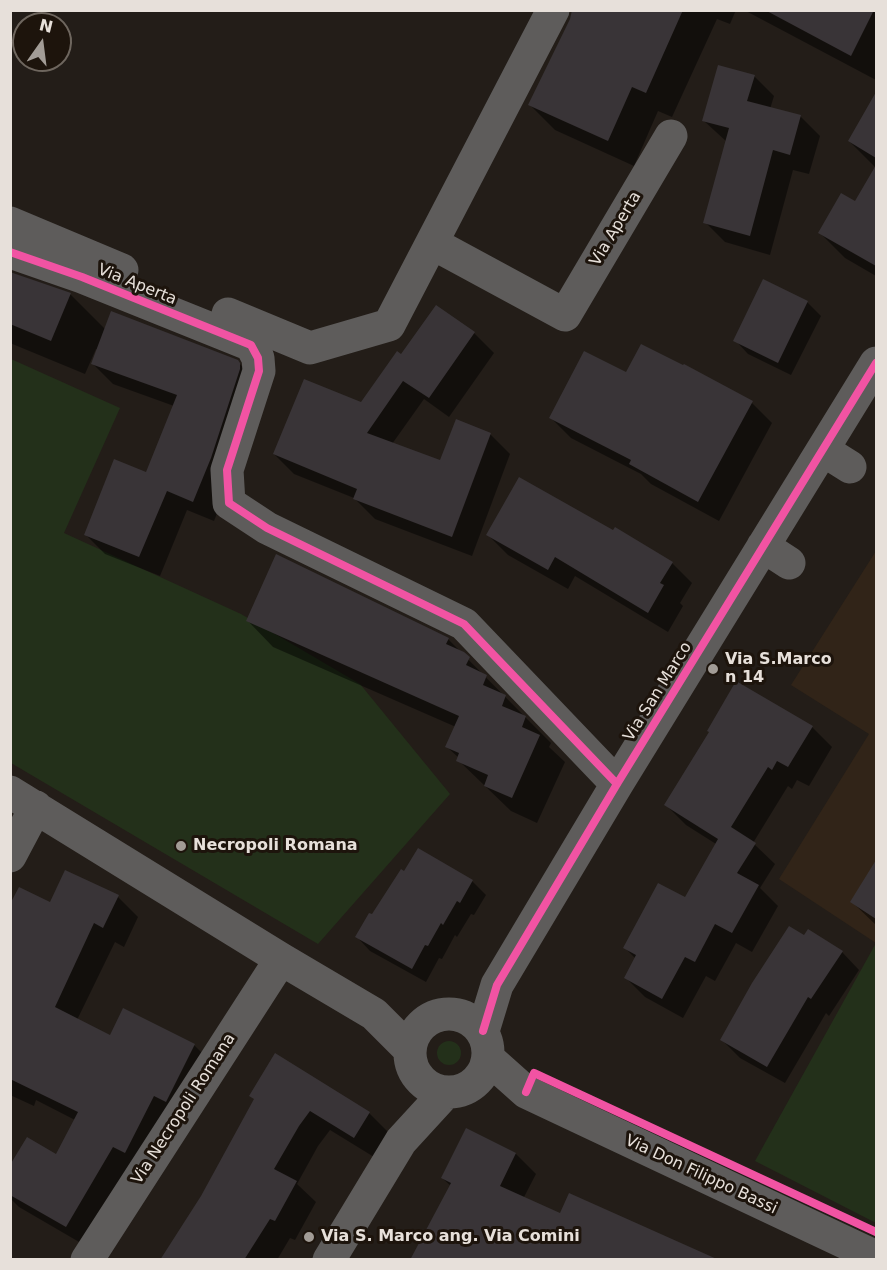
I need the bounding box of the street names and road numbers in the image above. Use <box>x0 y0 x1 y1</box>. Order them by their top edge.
street label: Via Aperta <box>586 188 646 270</box>
street label: Via Aperta <box>95 260 179 310</box>
street label: Via San Marco <box>620 639 696 745</box>
street label: Via Necropoli Romana <box>128 1030 240 1188</box>
street label: Via Don Filippo Bassi <box>622 1131 780 1219</box>

